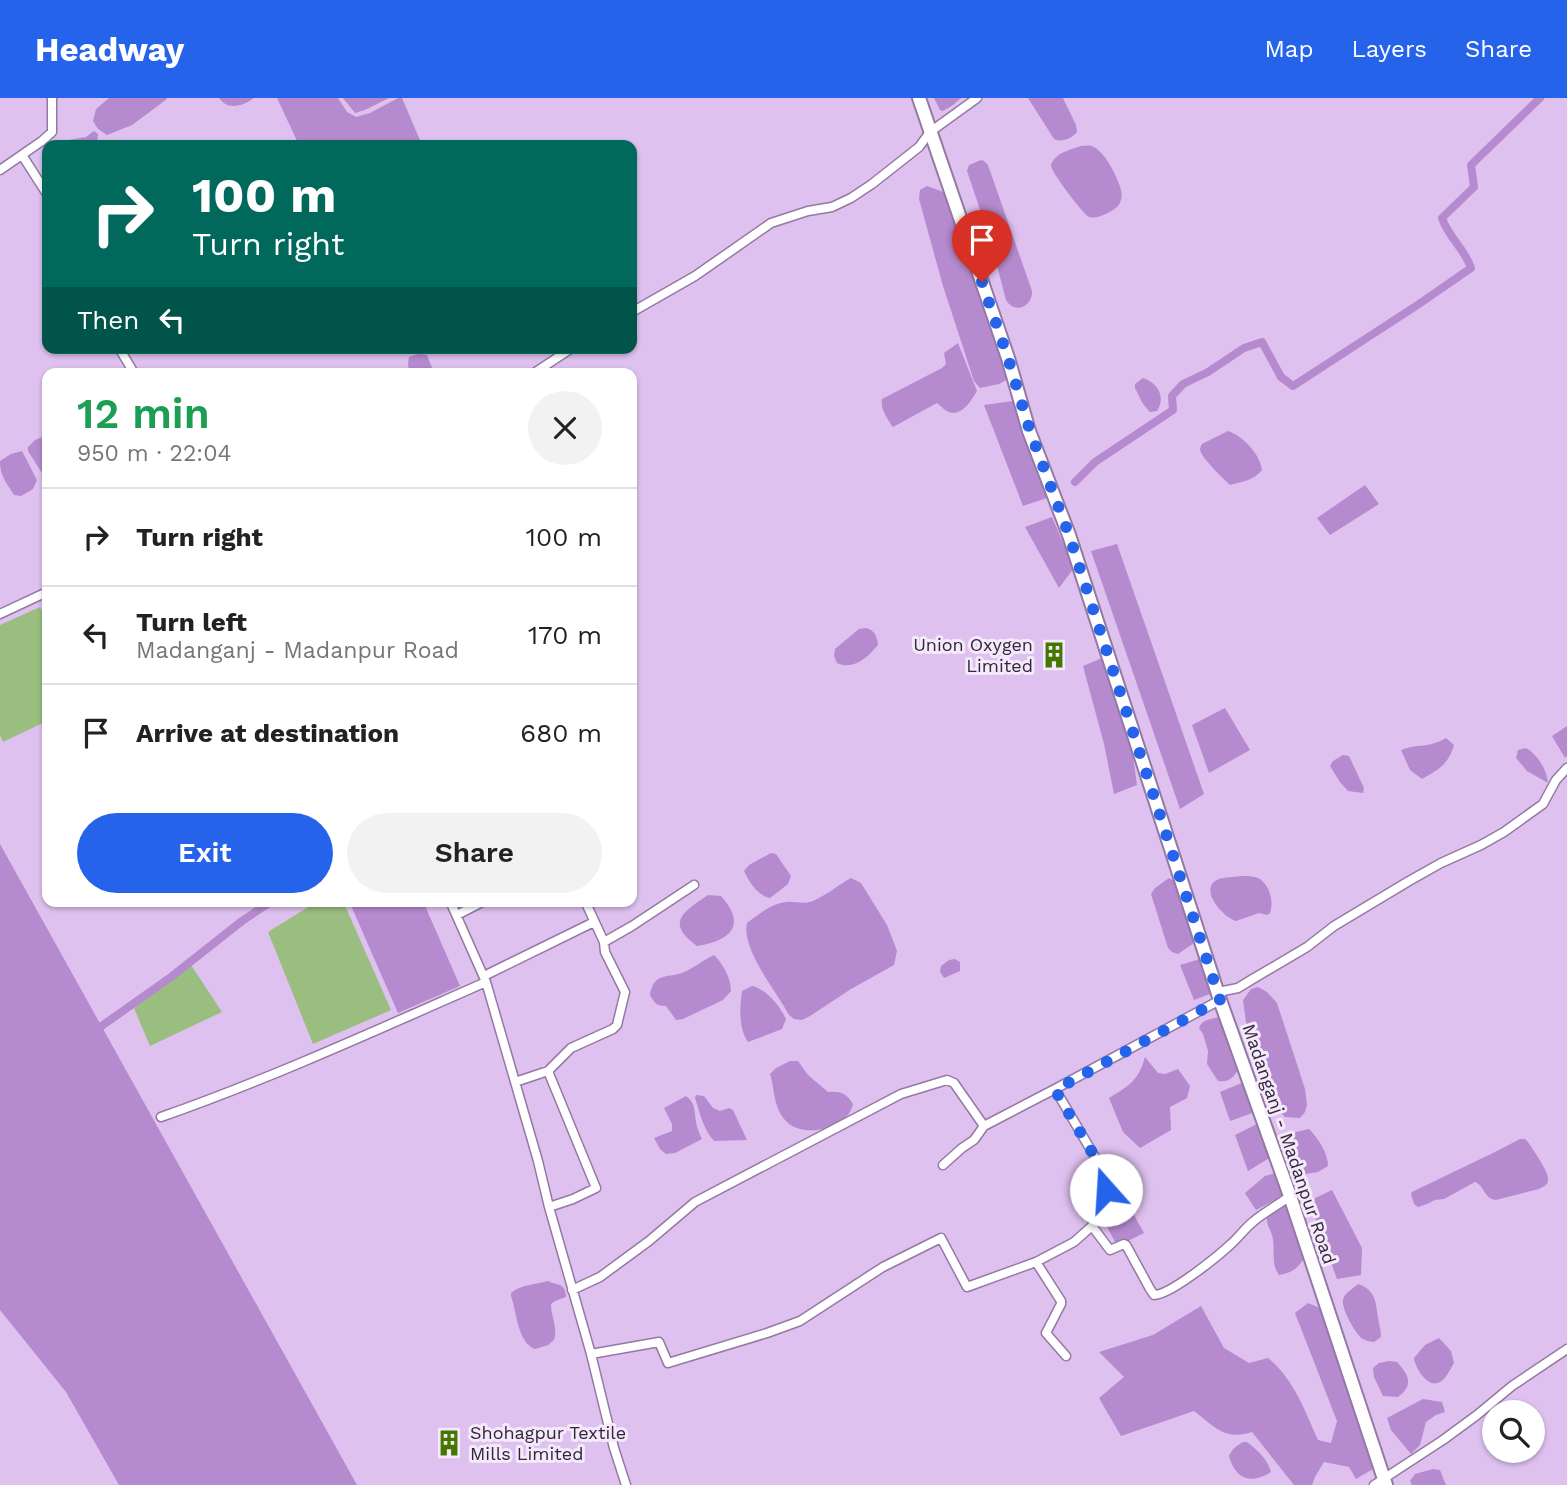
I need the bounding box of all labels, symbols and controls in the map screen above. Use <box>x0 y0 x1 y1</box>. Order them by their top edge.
text: Headway <box>35 30 184 69</box>
text: Map <box>1265 35 1313 63</box>
text: Layers <box>1351 35 1427 63</box>
text: Share <box>1465 35 1532 63</box>
text: 100 m <box>192 166 336 224</box>
icon: right <box>77 168 168 259</box>
pin <box>952 210 1012 282</box>
icon: arrive <box>963 221 1001 259</box>
text: Turn right <box>192 225 344 263</box>
icon: left <box>153 301 191 339</box>
text: Then <box>77 305 139 335</box>
text: 12 min <box>77 389 210 438</box>
button: close <box>528 391 602 465</box>
text: 950 m · 22:04 <box>77 440 232 467</box>
icon: right <box>77 518 115 556</box>
text: Turn right <box>136 522 263 552</box>
text: 100 m <box>526 522 602 552</box>
text: Turn left <box>136 607 247 637</box>
icon: left <box>77 616 115 654</box>
text: 170 m <box>528 620 602 650</box>
place label: Union Oxygen Limited <box>913 634 1033 676</box>
text: Madanganj - Madanpur Road <box>136 637 459 664</box>
building icon: Union Oxygen Limited <box>1039 640 1069 670</box>
icon: arrive <box>77 714 115 752</box>
text: Arrive at destination <box>136 718 399 748</box>
text: 680 m <box>520 718 602 748</box>
button: Exit <box>77 813 333 893</box>
button: Share <box>347 813 602 893</box>
street label: Madanganj - Madanpur Road <box>1238 1021 1341 1267</box>
position arrow <box>1069 1153 1143 1227</box>
map controls <box>1482 1400 1545 1463</box>
button: search <box>1482 1400 1545 1463</box>
place label: Shohagpur Textile Mills Limited <box>470 1422 626 1464</box>
building icon: Shohagpur Textile Mills Limited <box>434 1428 464 1458</box>

